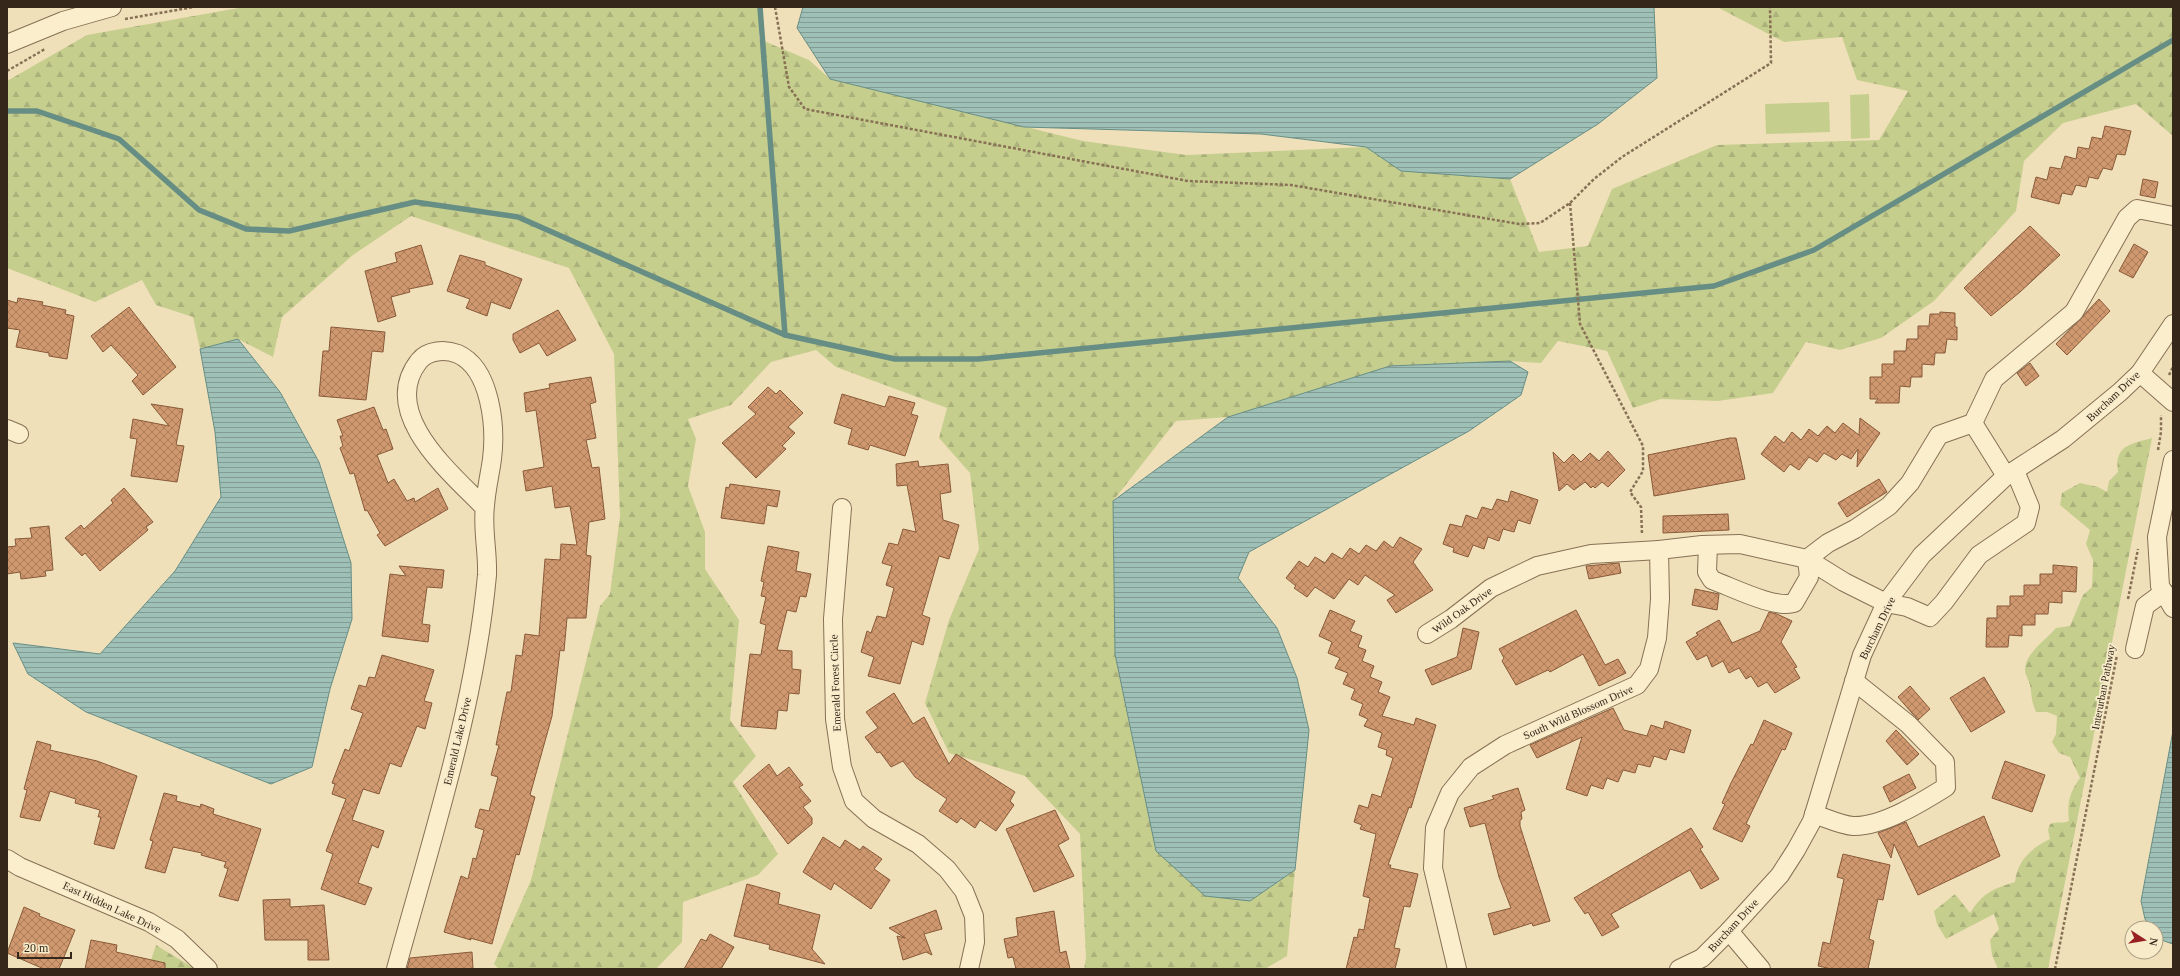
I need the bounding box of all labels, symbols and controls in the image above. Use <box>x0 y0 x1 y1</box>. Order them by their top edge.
street label: Burcham Drive <box>2084 368 2142 424</box>
street label: Wild Oak Drive <box>1430 584 1494 636</box>
street label: Burcham Drive <box>1857 595 1897 661</box>
street label: Emerald Forest Circle <box>827 634 843 732</box>
street label: Interurban Pathway <box>2089 643 2117 731</box>
street label: South Wild Blossom Drive <box>1521 682 1635 742</box>
street label: Emerald Lake Drive <box>441 696 473 786</box>
street label: East Hidden Lake Drive <box>61 879 163 935</box>
street label: Burcham Drive <box>1705 896 1761 954</box>
north arrow <box>2124 920 2164 960</box>
scale bar <box>18 934 71 960</box>
text: N <box>2147 937 2160 947</box>
text: 20 m <box>24 941 49 955</box>

